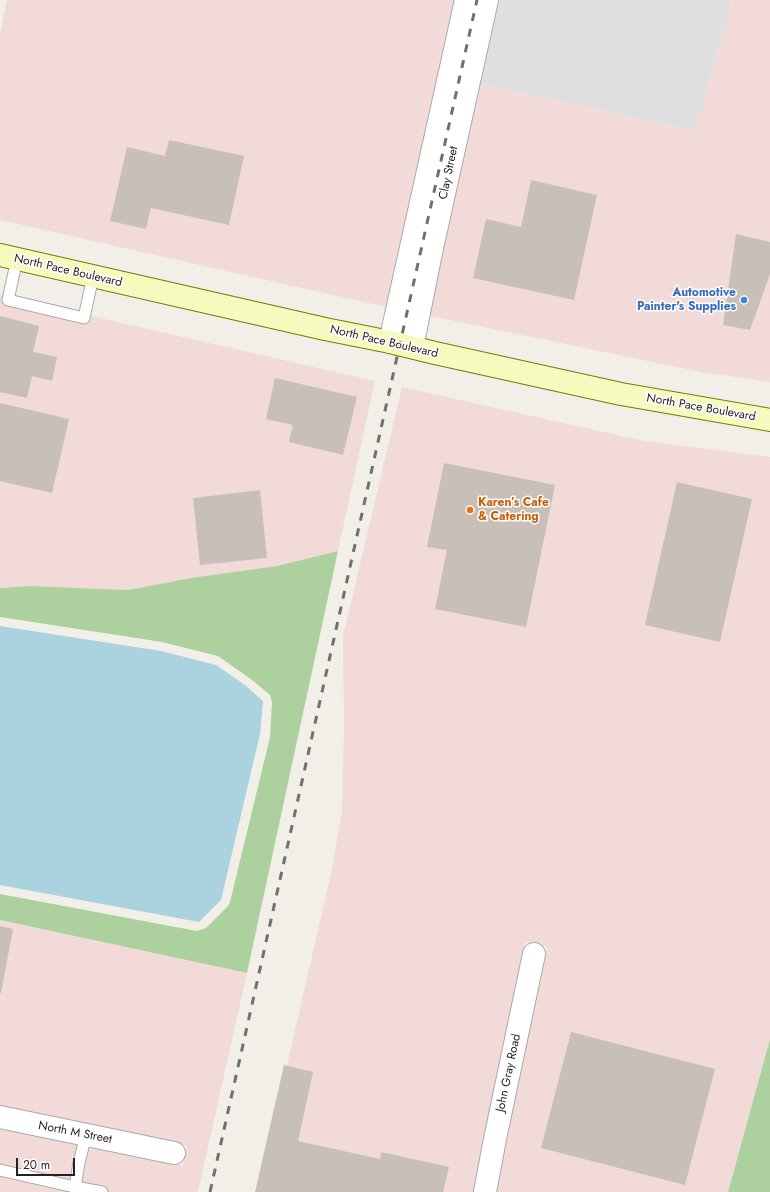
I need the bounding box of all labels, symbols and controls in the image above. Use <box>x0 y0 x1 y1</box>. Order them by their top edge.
street label: Clay Street <box>436 145 462 201</box>
street label: North Pace Boulevard <box>13 252 123 290</box>
place label: Automotive Painter's Supplies <box>637 286 736 314</box>
marker: Automotive Painter's Supplies <box>739 295 749 305</box>
street label: North Pace Boulevard <box>329 323 439 361</box>
street label: North Pace Boulevard <box>645 391 757 425</box>
place label: Karen’s Cafe & Catering <box>478 496 549 524</box>
marker: Karen’s Cafe & Catering <box>465 505 475 515</box>
street label: John Gray Road <box>494 1033 524 1113</box>
street label: North M Street <box>37 1119 113 1147</box>
scale bar <box>18 1150 77 1176</box>
text: 20 m <box>23 1156 50 1174</box>

